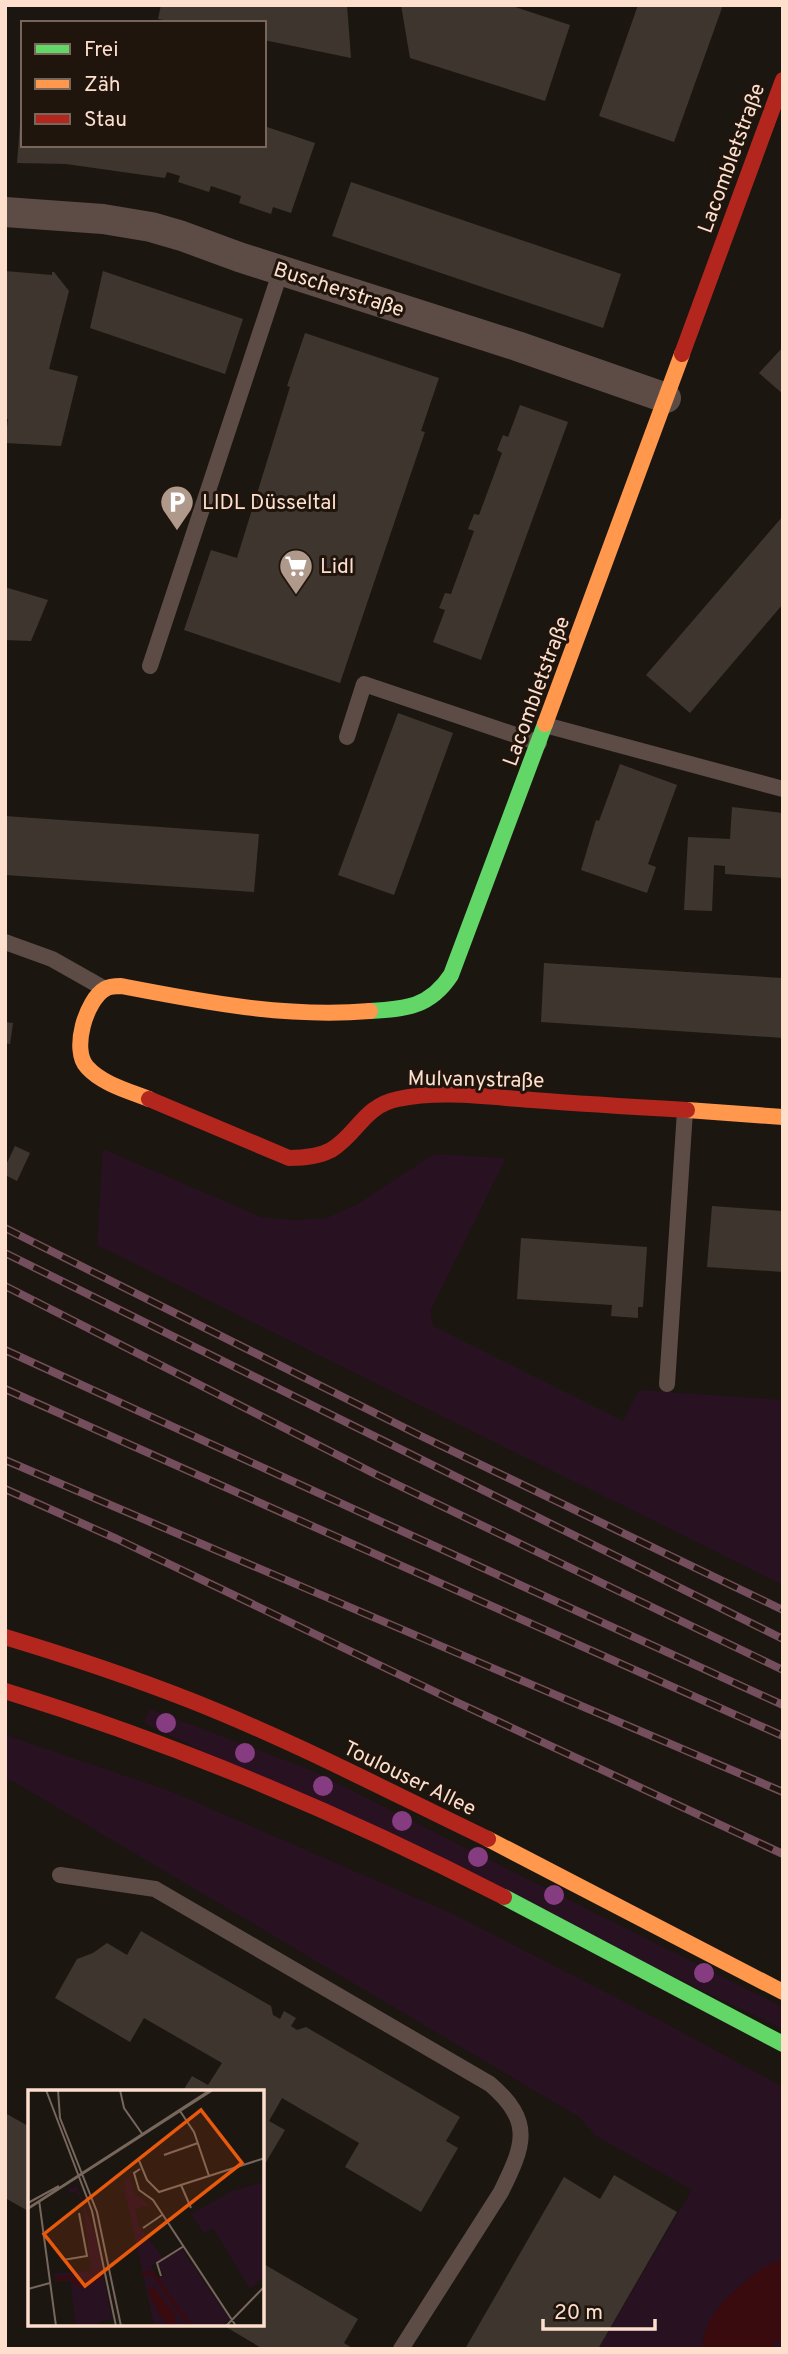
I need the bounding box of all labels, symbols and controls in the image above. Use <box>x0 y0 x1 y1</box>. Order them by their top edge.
legend <box>21 21 266 147</box>
text: Frei <box>84 37 119 64</box>
text: Zäh <box>84 72 121 99</box>
street label: Lacombletstraße <box>693 80 772 237</box>
text: Stau <box>84 107 127 134</box>
street label: Buscherstraße <box>270 257 407 324</box>
parking icon: LIDL Düsseltal <box>158 483 196 532</box>
place label: LIDL Düsseltal <box>202 490 337 517</box>
supermarket icon: Lidl <box>277 547 315 596</box>
place label: Lidl <box>320 554 354 581</box>
street label: Lacombletstraße <box>498 613 577 770</box>
street label: Mulvanystraße <box>407 1066 545 1095</box>
street label: Toulouser Allee <box>338 1736 480 1823</box>
inset map <box>28 2090 264 2326</box>
scale bar <box>543 2288 655 2332</box>
text: 20 m <box>554 2300 603 2327</box>

